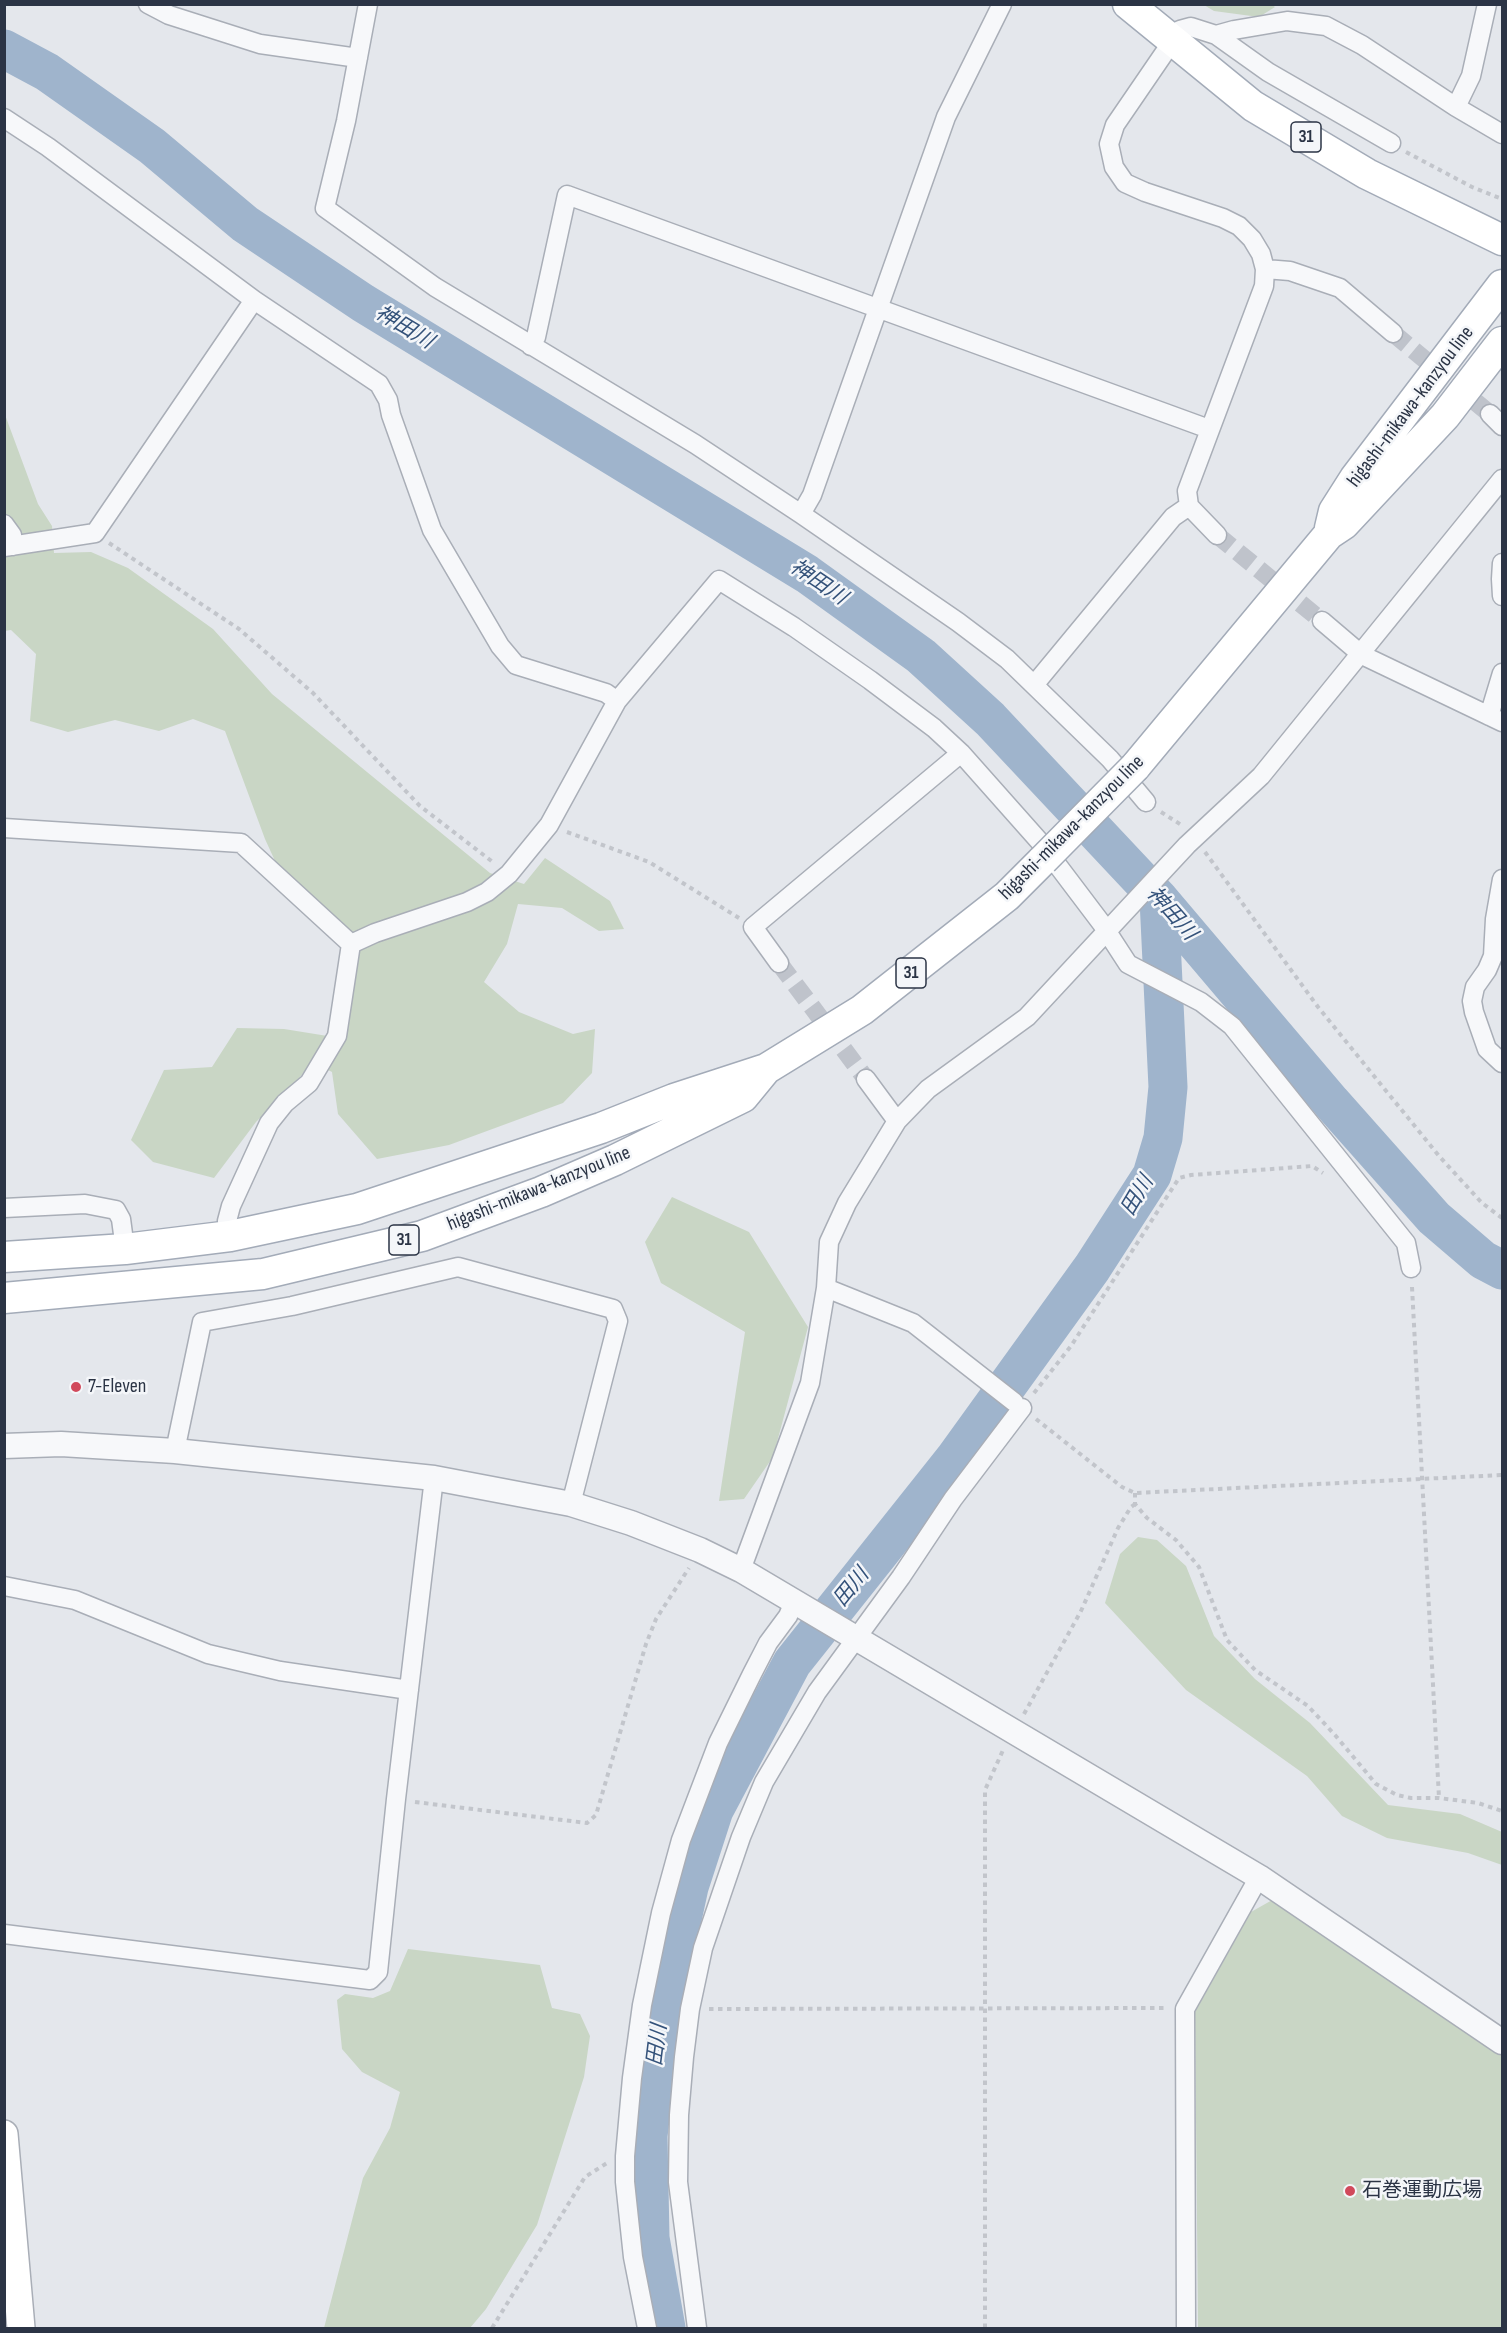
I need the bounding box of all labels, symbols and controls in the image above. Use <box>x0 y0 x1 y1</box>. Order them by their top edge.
road number: 31 <box>1291 122 1321 152</box>
water label: 神田川 <box>371 301 437 355</box>
street label: higashi-mikawa-kanzyou line <box>1343 322 1479 492</box>
water label: 神田川 <box>785 555 851 611</box>
street label: higashi-mikawa-kanzyou line <box>994 750 1150 906</box>
water label: 神田川 <box>1141 882 1201 946</box>
road number: 31 <box>896 958 926 988</box>
street label: higashi-mikawa-kanzyou line <box>444 1141 634 1237</box>
water label: 田川 <box>1116 1172 1160 1220</box>
road number: 31 <box>389 1225 419 1255</box>
place label: 7-Eleven <box>88 1375 146 1399</box>
marker: 7-Eleven <box>69 1380 83 1394</box>
water label: 田川 <box>829 1564 875 1612</box>
water label: 田川 <box>643 2023 673 2067</box>
place label: 石巻運動広場 <box>1362 2179 1482 2203</box>
marker: 石巻運動広場 <box>1343 2184 1357 2198</box>

